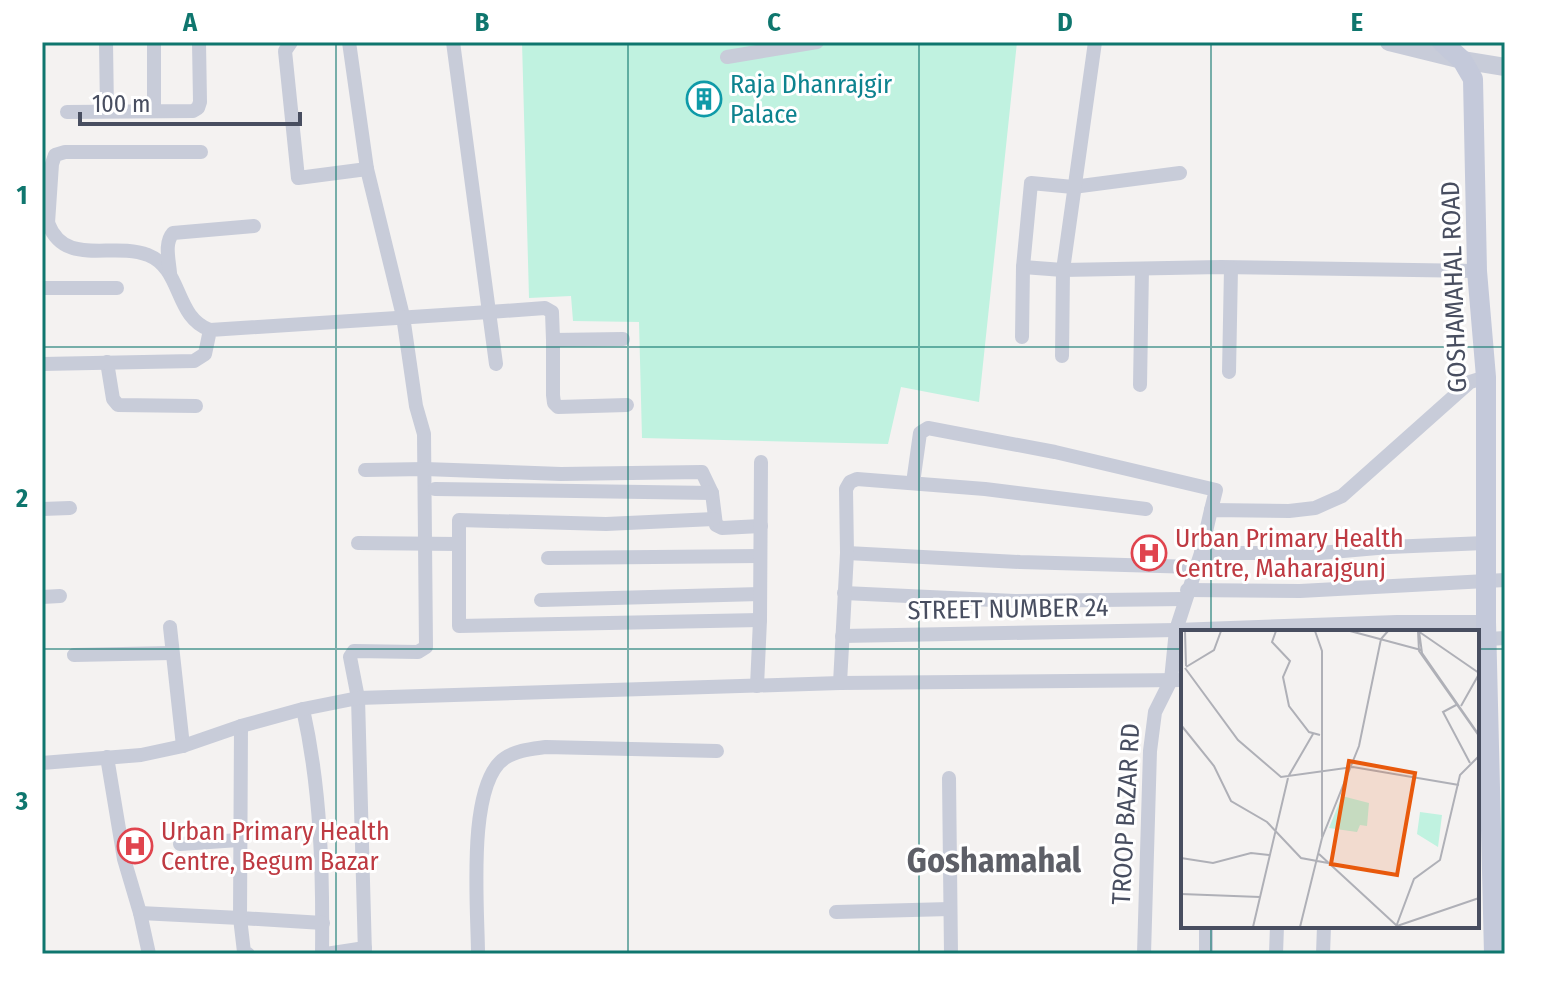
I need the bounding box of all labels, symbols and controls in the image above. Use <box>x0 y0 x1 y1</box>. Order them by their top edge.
text: A <box>182 7 198 38</box>
text: B <box>475 7 490 38</box>
text: C <box>767 7 781 38</box>
text: D <box>1057 7 1073 38</box>
text: E <box>1351 7 1363 38</box>
place label: Raja Dhanrajgir Palace <box>730 69 892 130</box>
scale bar <box>80 76 300 126</box>
building icon: Raja Dhanrajgir Palace <box>685 80 723 118</box>
text: 100 m <box>92 90 150 118</box>
text: 1 <box>17 180 28 211</box>
street label: GOSHAMAHAL ROAD <box>1435 181 1473 393</box>
text: 2 <box>15 483 28 514</box>
place label: Urban Primary Health Centre, Maharajgunj <box>1175 523 1404 584</box>
hospital icon: Urban Primary Health Centre, Maharajgunj <box>1130 534 1168 572</box>
street label: STREET NUMBER 24 <box>907 592 1109 626</box>
inset map <box>1181 630 1479 928</box>
street label: TROOP BAZAR RD <box>1106 723 1146 905</box>
text: 3 <box>15 786 28 817</box>
place label: Urban Primary Health Centre, Begum Bazar <box>161 816 390 877</box>
hospital icon: Urban Primary Health Centre, Begum Bazar <box>116 827 154 865</box>
district label: Goshamahal <box>907 840 1082 881</box>

